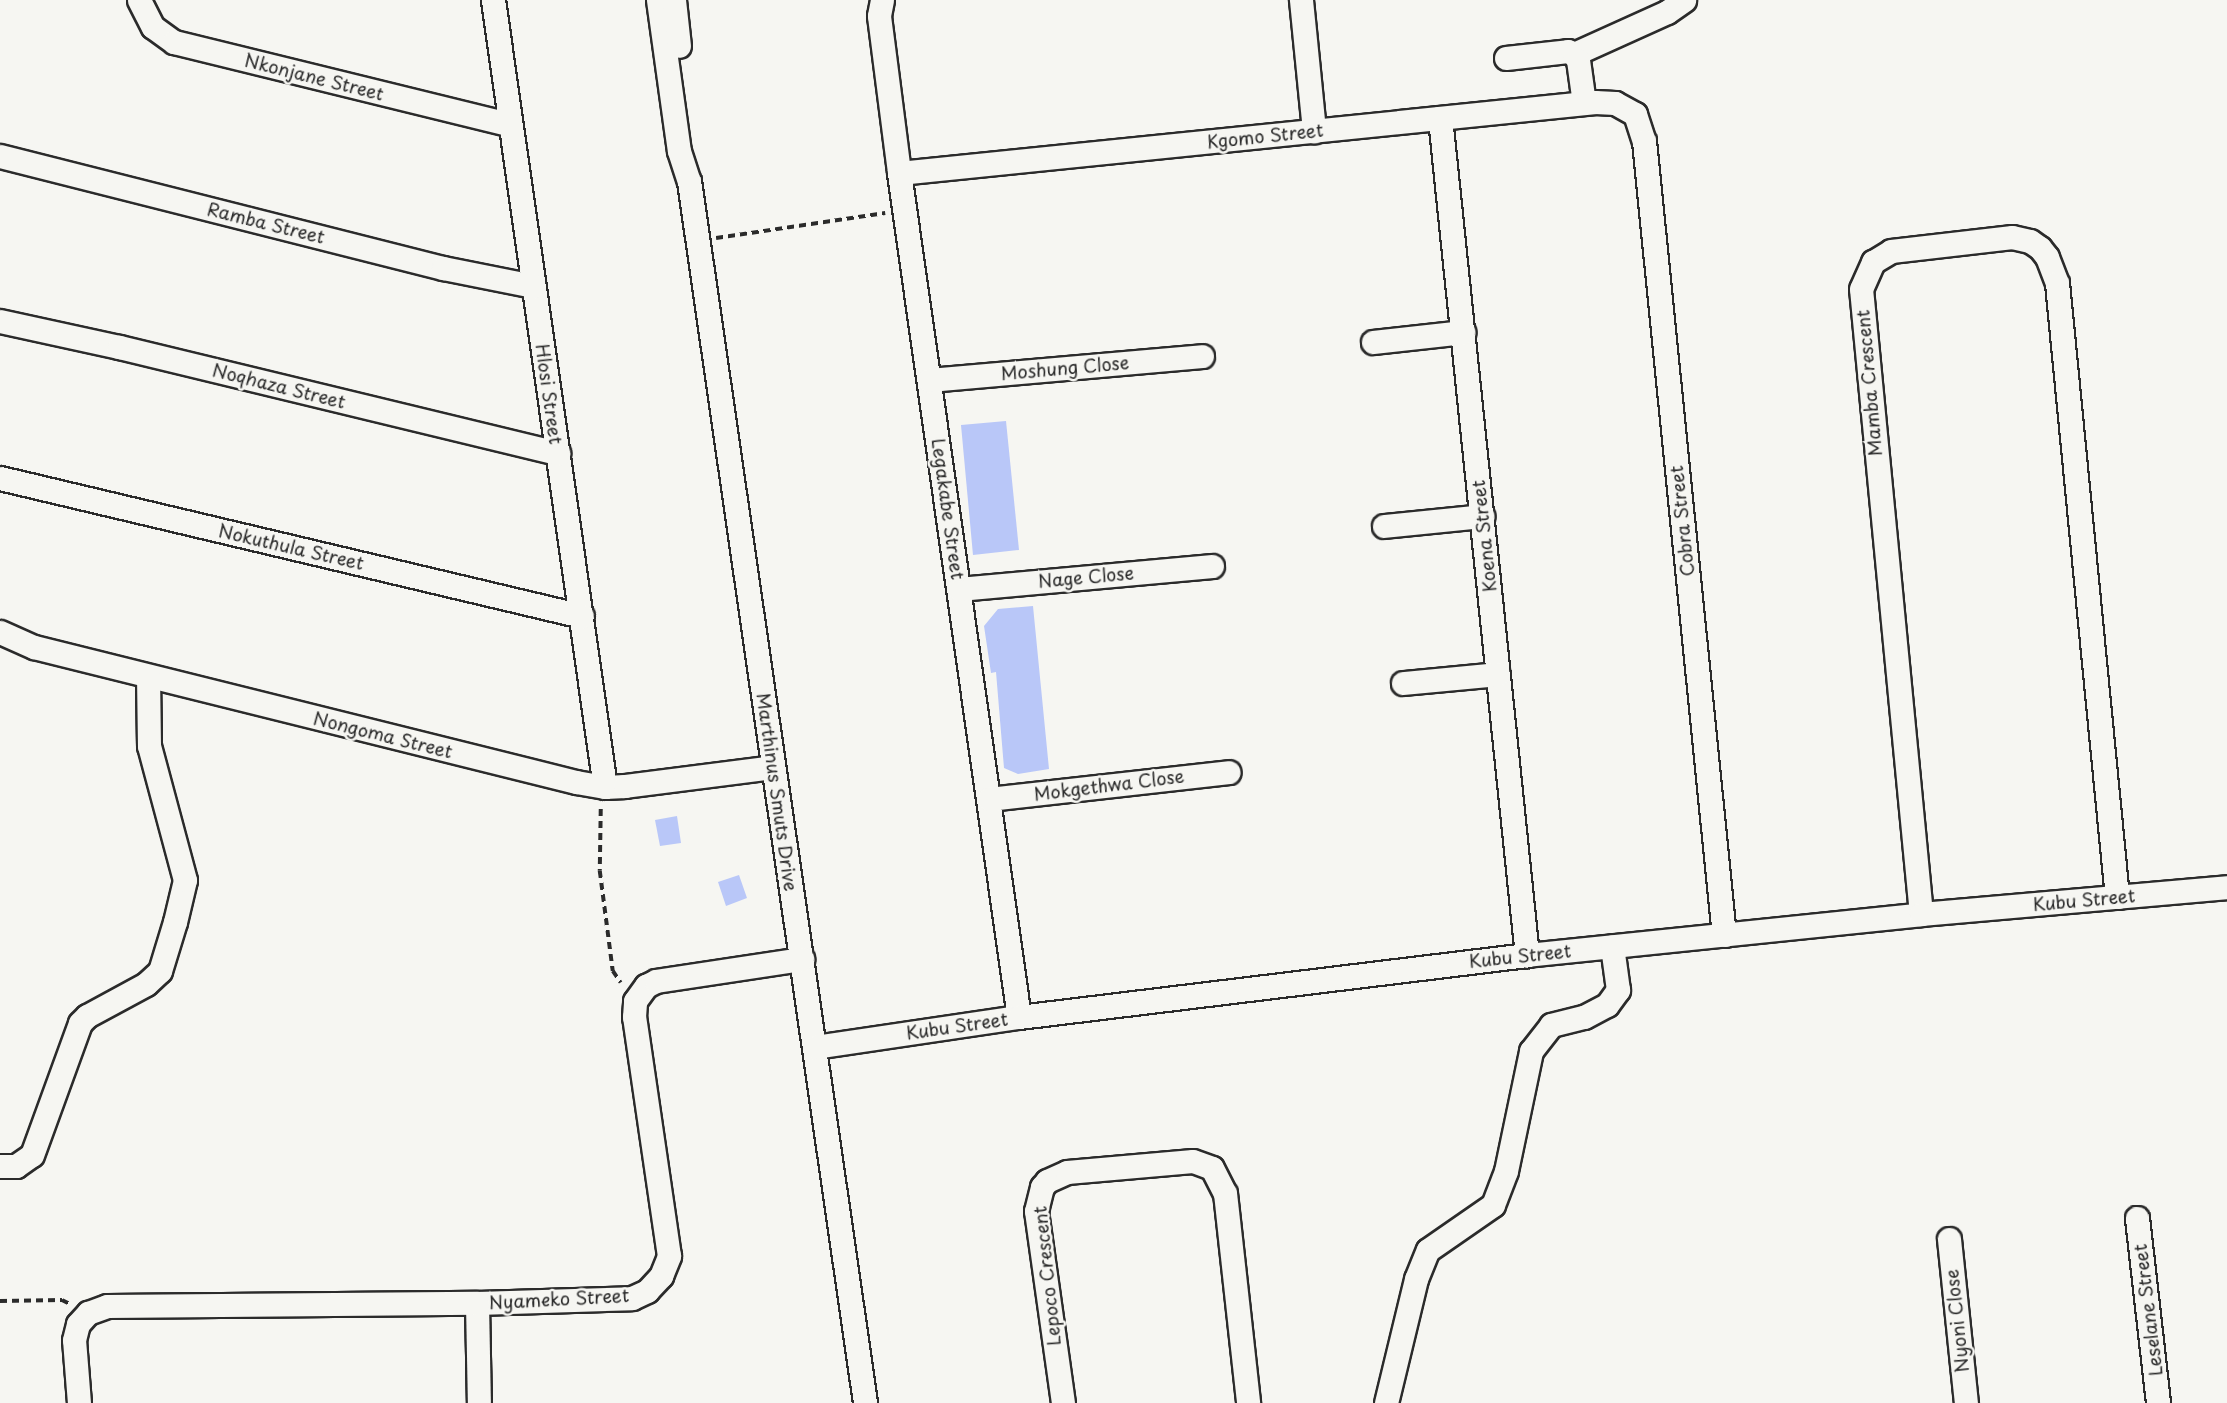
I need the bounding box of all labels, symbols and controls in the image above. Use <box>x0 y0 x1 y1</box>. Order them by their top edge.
street label: Nkonjane Street <box>242 49 386 105</box>
street label: Kgomo Street <box>1206 119 1324 153</box>
street label: Ramba Street <box>205 198 327 248</box>
street label: Mamba Crescent <box>1852 309 1886 457</box>
street label: Hlosi Street <box>531 342 567 446</box>
street label: Moshung Close <box>1000 352 1130 384</box>
street label: Noqhaza Street <box>210 359 348 413</box>
street label: Legakabe Street <box>927 437 969 581</box>
street label: Cobra Street <box>1665 464 1699 578</box>
street label: Koena Street <box>1467 479 1501 593</box>
street label: Nokuthula Street <box>216 520 366 574</box>
street label: Nage Close <box>1037 562 1135 592</box>
street label: Marthinus Smuts Drive <box>752 691 802 893</box>
street label: Nongoma Street <box>311 707 455 763</box>
street label: Mokgethwa Close <box>1032 765 1186 805</box>
street label: Kubu Street <box>2032 885 2136 915</box>
street label: Kubu Street <box>1467 940 1573 972</box>
street label: Kubu Street <box>904 1008 1010 1044</box>
street label: Lepoco Crescent <box>1029 1205 1065 1347</box>
street label: Leselane Street <box>2129 1243 2167 1377</box>
street label: Nyoni Close <box>1941 1268 1973 1374</box>
street label: Nyameko Street <box>488 1285 630 1313</box>

